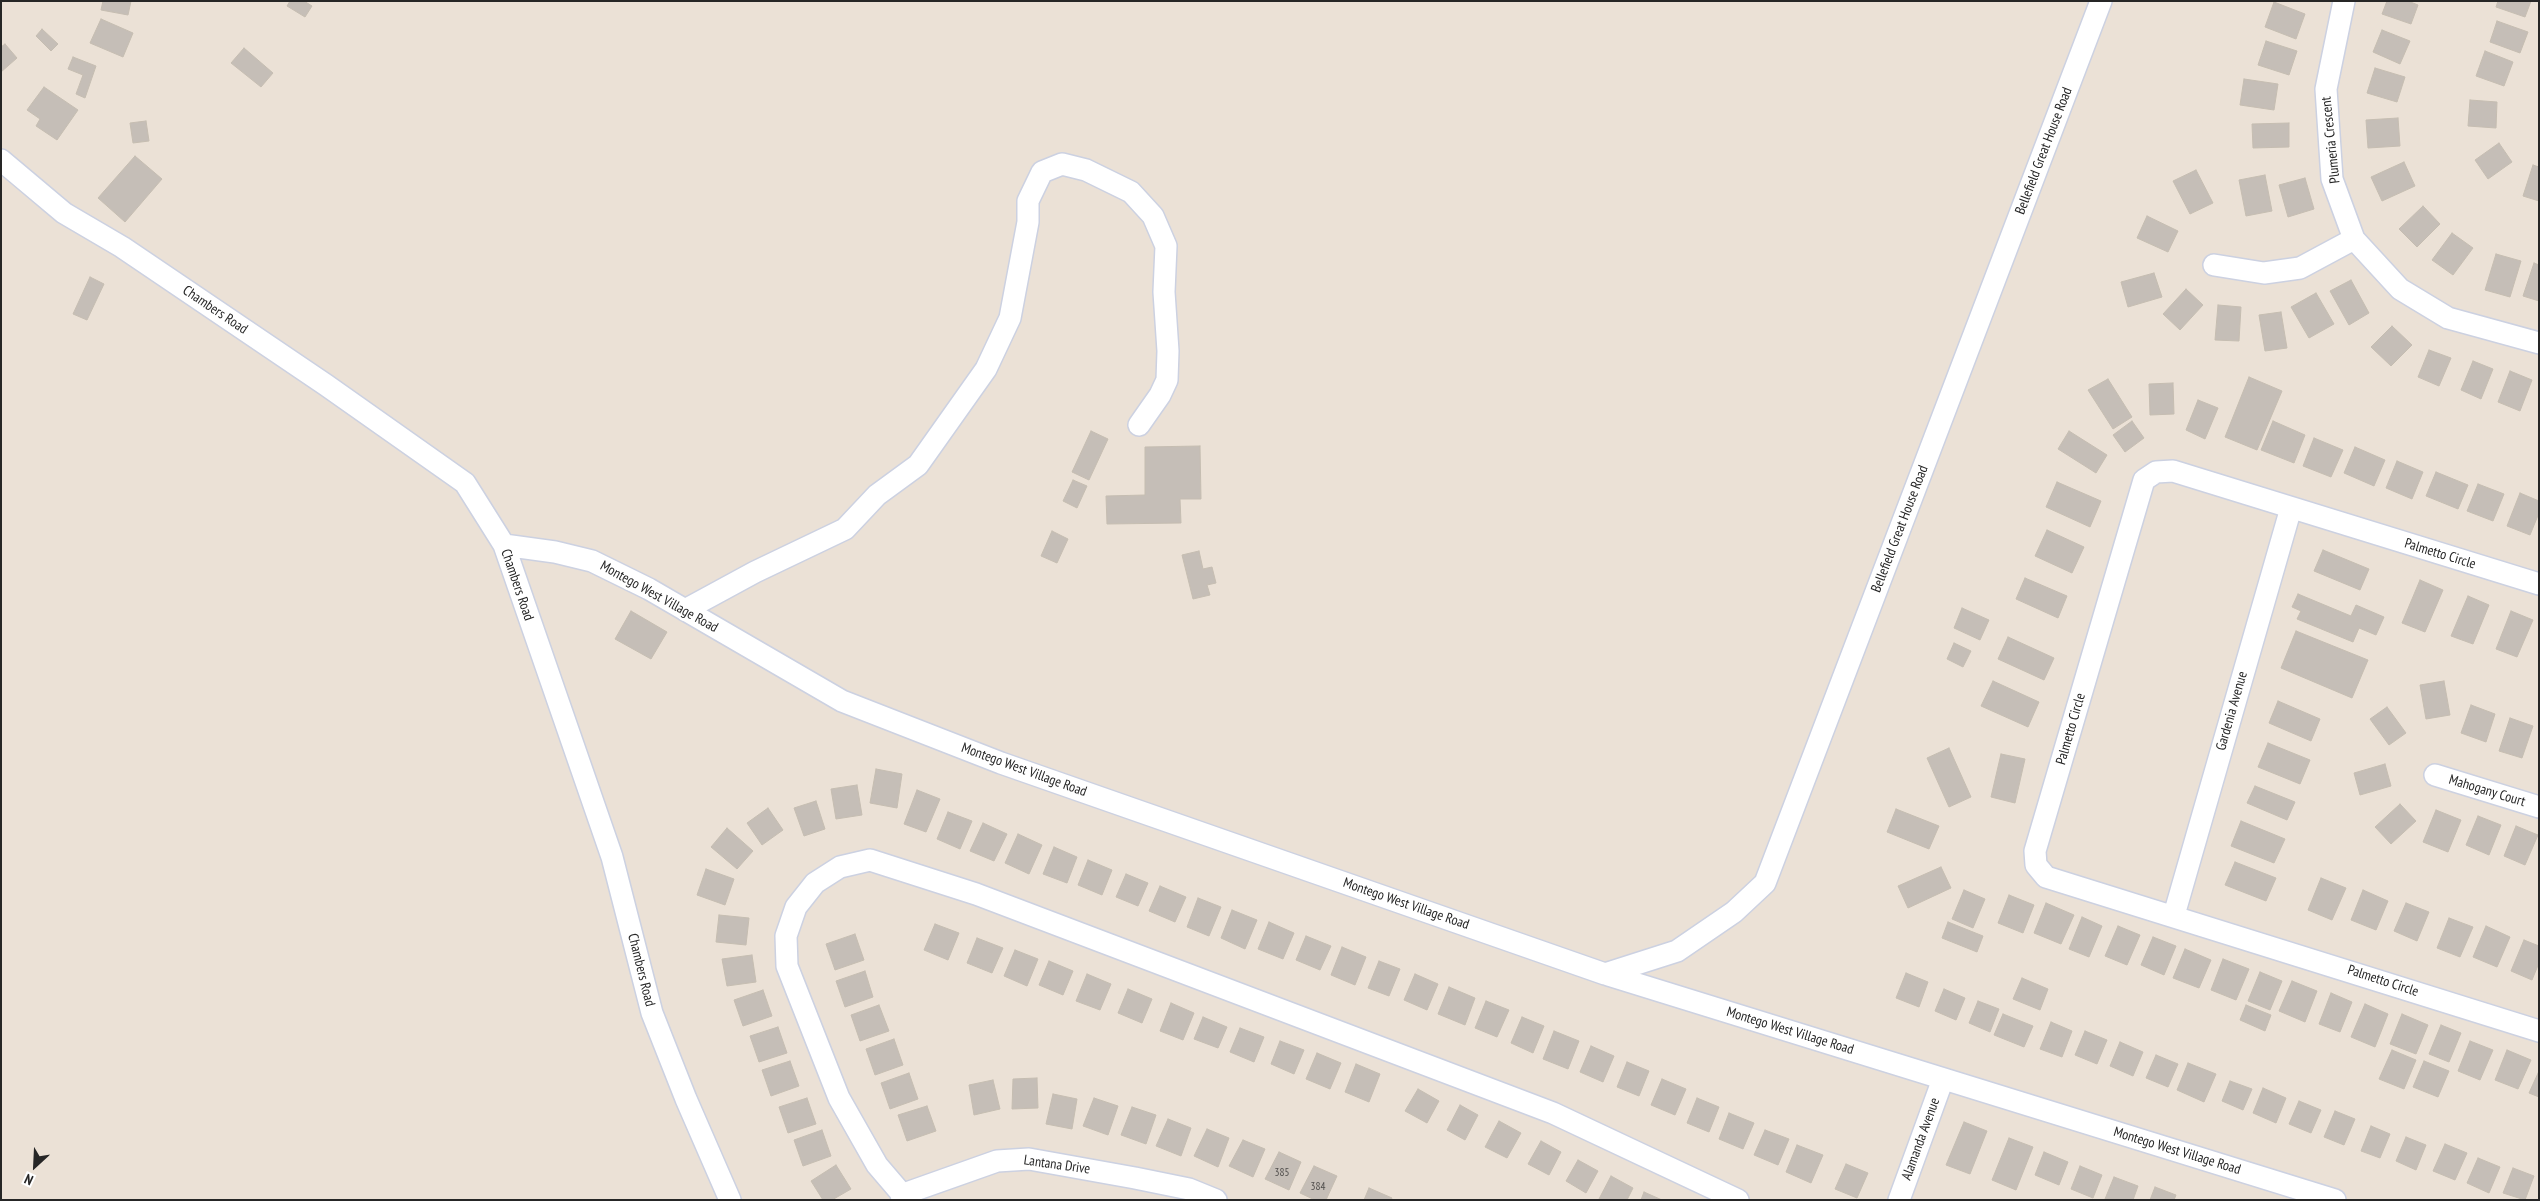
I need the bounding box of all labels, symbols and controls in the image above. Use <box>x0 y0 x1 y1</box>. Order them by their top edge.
street label: Bellefield Great House Road <box>2012 85 2076 217</box>
street label: Plumeria Crescent <box>2318 96 2344 184</box>
street label: Chambers Road <box>179 282 251 338</box>
street label: Bellefield Great House Road <box>1868 463 1932 595</box>
street label: Palmetto Circle <box>2402 535 2478 573</box>
street label: Chambers Road <box>497 547 537 623</box>
street label: Montego West Village Road <box>597 558 721 636</box>
street label: Gardenia Avenue <box>2213 670 2251 752</box>
street label: Palmetto Circle <box>2053 691 2089 767</box>
street label: Montego West Village Road <box>959 740 1089 800</box>
street label: Mahogany Court <box>2447 771 2527 811</box>
street label: Montego West Village Road <box>1341 875 1471 933</box>
street label: Chambers Road <box>624 932 658 1008</box>
street label: Palmetto Circle <box>2345 962 2421 1000</box>
street label: Montego West Village Road <box>1724 1004 1856 1058</box>
street label: Alamanda Avenue <box>1898 1096 1944 1182</box>
street label: Montego West Village Road <box>2111 1124 2243 1178</box>
north arrow <box>10 1141 60 1191</box>
street label: Lantana Drive <box>1023 1152 1091 1178</box>
house number: 385 <box>1275 1166 1289 1180</box>
text: N <box>21 1170 36 1189</box>
house number: 384 <box>1311 1180 1325 1194</box>

